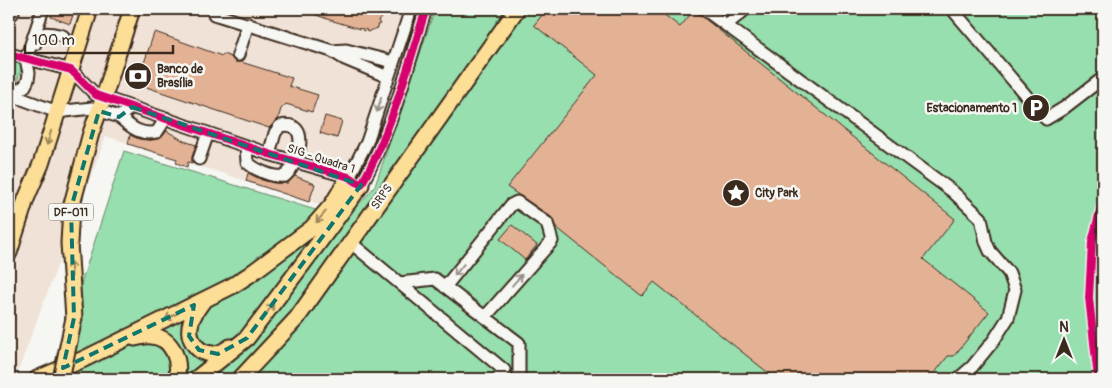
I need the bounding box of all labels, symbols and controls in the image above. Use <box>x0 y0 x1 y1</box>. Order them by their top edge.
scale bar <box>25 22 172 54</box>
text: 100 m <box>32 31 75 50</box>
bank icon: Banco de Brasília <box>123 61 153 91</box>
place label: Banco de Brasília <box>157 62 204 91</box>
parking icon: Estacionamento 1 <box>1021 93 1051 123</box>
one-way arrow <box>374 97 383 112</box>
place label: Estacionamento 1 <box>926 101 1017 116</box>
one-way arrow <box>44 129 54 145</box>
street label: SIG - Quadra 1 <box>285 141 357 177</box>
place icon: City Park <box>721 178 751 208</box>
street label: SRPS <box>368 181 396 213</box>
place label: City Park <box>755 186 799 201</box>
road number: DF-011 <box>48 203 94 220</box>
one-way arrow <box>315 211 327 224</box>
one-way arrow <box>66 261 75 277</box>
one-way arrow <box>453 263 464 276</box>
one-way arrow <box>512 274 523 287</box>
one-way arrow <box>263 303 274 316</box>
one-way arrow <box>165 312 180 321</box>
north arrow <box>1040 316 1090 366</box>
text: N <box>1059 319 1069 336</box>

